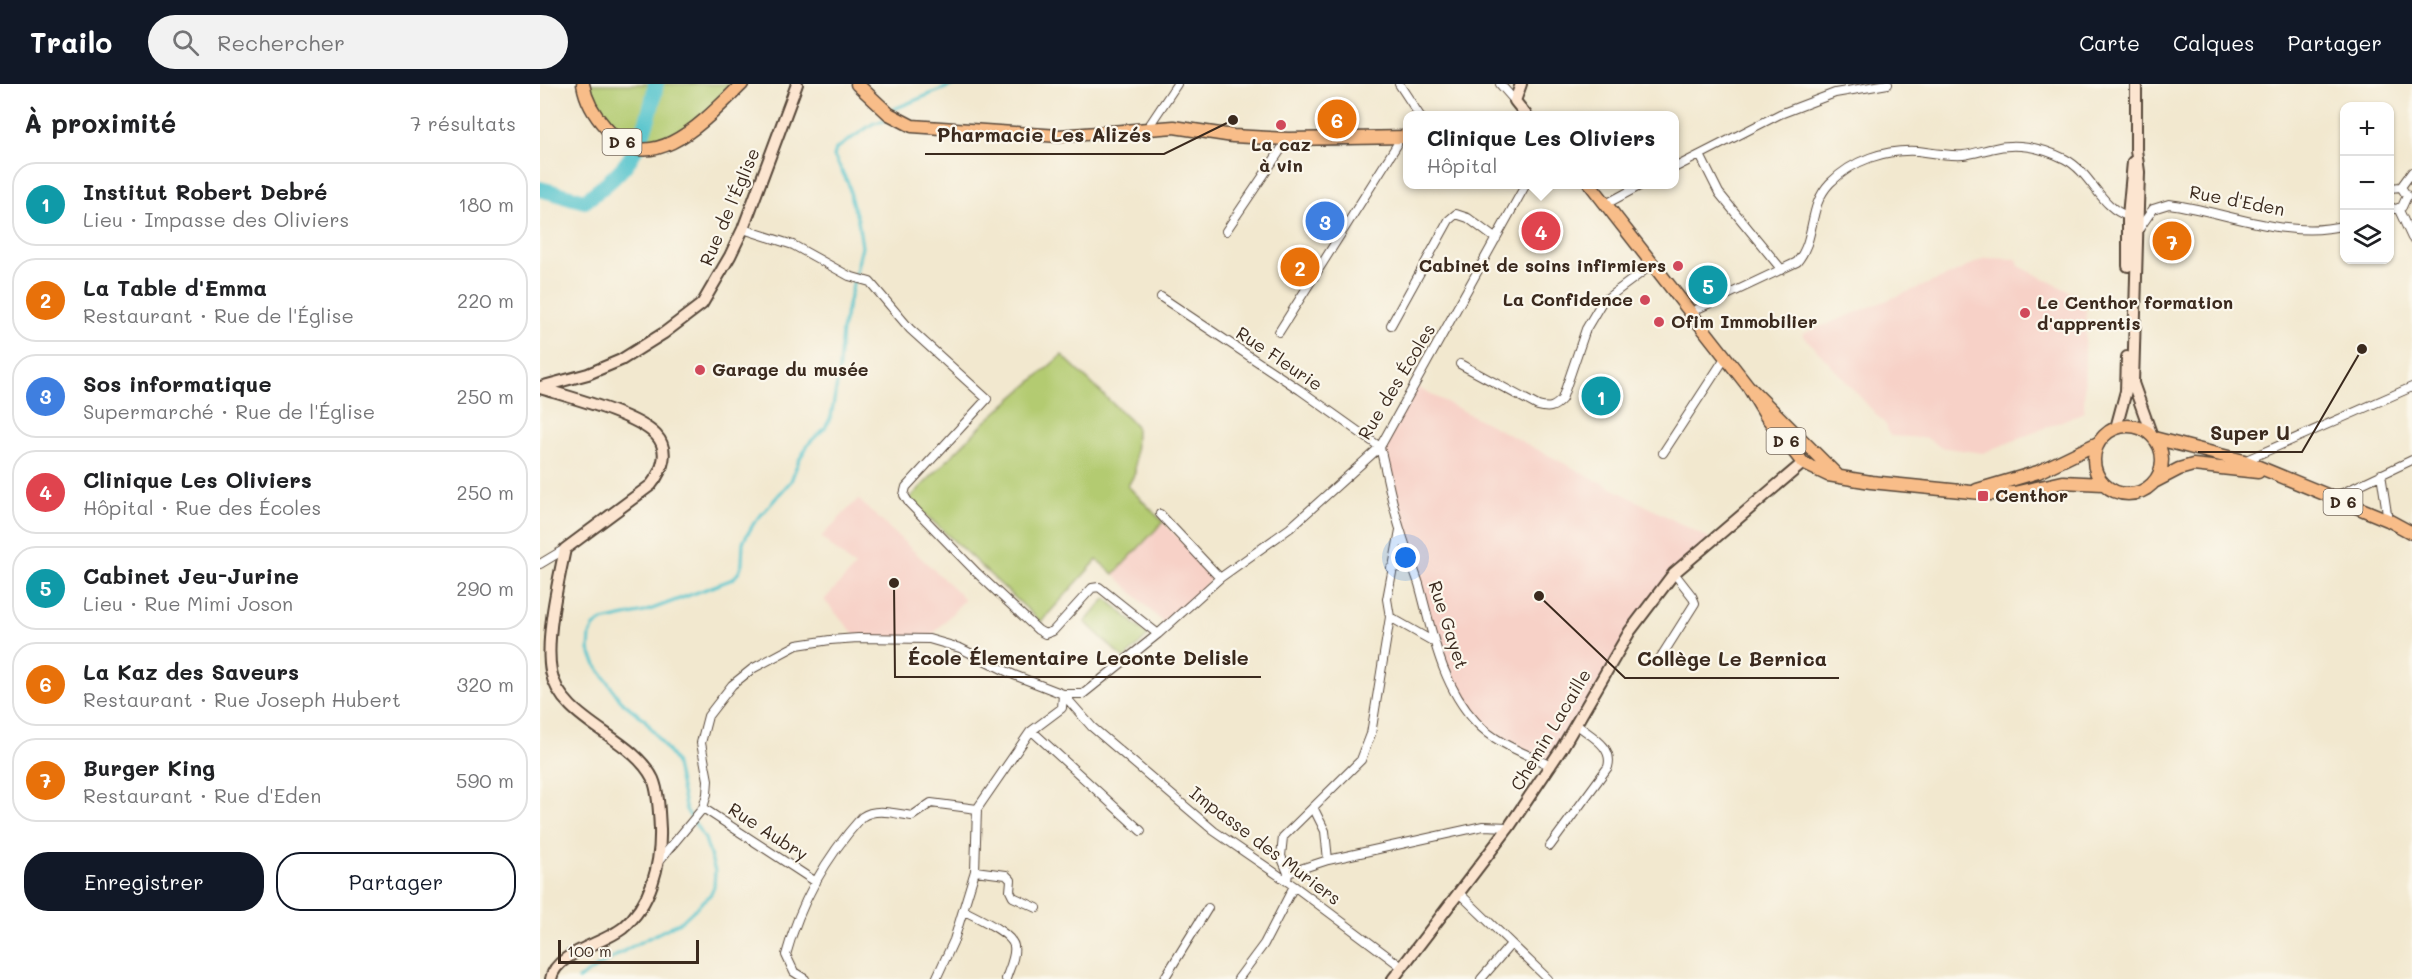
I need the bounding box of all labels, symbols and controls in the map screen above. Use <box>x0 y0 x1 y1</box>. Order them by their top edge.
search box <box>148 15 568 69</box>
text: Trailo <box>30 24 112 60</box>
icon: search <box>169 26 202 59</box>
text: Rechercher <box>217 28 345 57</box>
text: Carte <box>2079 29 2140 56</box>
text: Calques <box>2173 29 2255 56</box>
text: Partager <box>2288 29 2382 56</box>
pin: 6 <box>1318 96 1356 141</box>
map controls <box>2340 102 2394 264</box>
button: + <box>2340 102 2394 156</box>
text: À proximité <box>24 106 176 140</box>
text: 7 résultats <box>410 110 516 136</box>
popup <box>1403 111 1679 189</box>
callout: Pharmacie Les Alizés <box>925 116 1164 154</box>
marker: La caz à vin <box>1274 118 1288 132</box>
text: Pharmacie Les Alizés <box>937 121 1151 147</box>
text: Clinique Les Oliviers <box>1427 123 1655 152</box>
road number: D 6 <box>602 129 641 155</box>
place label: La caz à vin <box>1251 132 1311 177</box>
street label: Rue de l'Église <box>693 144 765 269</box>
text: Hôpital <box>1427 152 1498 178</box>
button: − <box>2340 156 2394 210</box>
text: Institut Robert Debré <box>83 177 328 206</box>
street label: Rue d'Eden <box>2188 179 2287 221</box>
text: 1 <box>41 191 50 217</box>
text: 180 m <box>458 191 514 217</box>
pin: 3 <box>1306 198 1344 244</box>
text: Lieu · Impasse des Oliviers <box>83 206 349 232</box>
pin: 4 <box>1522 208 1560 254</box>
button: layers <box>2340 210 2394 264</box>
pin: 7 <box>2152 218 2192 264</box>
pin: 2 <box>1280 244 1320 290</box>
place label: Cabinet de soins infirmiers <box>1419 253 1666 277</box>
marker: Cabinet de soins infirmiers <box>1671 259 1685 273</box>
pin: 5 <box>1688 262 1728 308</box>
text: La Table d'Emma <box>83 273 267 302</box>
text: 2 <box>40 287 51 313</box>
text: 220 m <box>457 287 514 313</box>
place label: La Confidence <box>1503 287 1633 311</box>
place label: Le Centhor formation d'apprentis <box>2037 290 2233 335</box>
marker: La Confidence <box>1638 293 1652 307</box>
text: Restaurant · Rue de l'Église <box>83 302 354 328</box>
marker: Le Centhor formation d'apprentis <box>2018 306 2032 320</box>
place label: Ofim Immobilier <box>1671 309 1817 333</box>
marker: Ofim Immobilier <box>1652 315 1666 329</box>
street label: Rue des Écoles <box>1352 319 1440 444</box>
street label: Rue Fleurie <box>1232 320 1328 396</box>
place label: Garage du musée <box>712 357 869 381</box>
marker: Garage du musée <box>693 363 707 377</box>
text: Sos informatique <box>83 369 272 398</box>
pin: 1 <box>1582 374 1620 418</box>
text: 3 <box>40 383 52 409</box>
text: 250 m <box>457 383 514 409</box>
text: Supermarché · Rue de l'Église <box>83 398 375 424</box>
callout: Super U <box>2198 414 2302 452</box>
text: Super U <box>2210 419 2290 445</box>
road number: D 6 <box>1766 428 1806 454</box>
text: Clinique Les Oliviers <box>83 465 312 494</box>
text: 4 <box>39 479 52 505</box>
text: 250 m <box>457 479 514 505</box>
place label: Centhor <box>1995 483 2068 507</box>
marker: Centhor <box>1976 489 1990 503</box>
road number: D 6 <box>2324 489 2362 515</box>
text: Hôpital · Rue des Écoles <box>83 494 321 520</box>
your location <box>1391 543 1420 572</box>
text: Cabinet Jeu-Jurine <box>83 561 299 590</box>
text: 5 <box>40 575 51 601</box>
text: 290 m <box>456 575 514 601</box>
street label: Rue Gayet <box>1423 578 1474 672</box>
text: Lieu · Rue Mimi Joson <box>83 590 293 616</box>
callout: École Élementaire Leconte Delisle <box>895 639 1261 677</box>
callout: Collège Le Bernica <box>1625 640 1839 678</box>
text: École Élementaire Leconte Delisle <box>907 644 1249 670</box>
text: Collège Le Bernica <box>1637 645 1827 671</box>
text: La Kaz des Saveurs <box>83 657 299 686</box>
street label: Chemin Lacaille <box>1504 664 1596 795</box>
text: 6 <box>39 671 52 697</box>
text: 320 m <box>456 671 514 697</box>
text: Restaurant · Rue Joseph Hubert <box>83 686 401 712</box>
text: Burger King <box>83 753 215 782</box>
text: 7 <box>40 767 51 793</box>
text: 590 m <box>456 767 514 793</box>
street label: Impasse des Muriers <box>1185 780 1346 910</box>
text: Restaurant · Rue d'Eden <box>83 782 321 808</box>
street label: Rue Aubry <box>724 796 813 866</box>
button: Enregistrer <box>24 852 264 911</box>
button: Partager <box>276 852 516 911</box>
scale bar <box>558 937 699 964</box>
text: 100 m <box>567 940 612 961</box>

